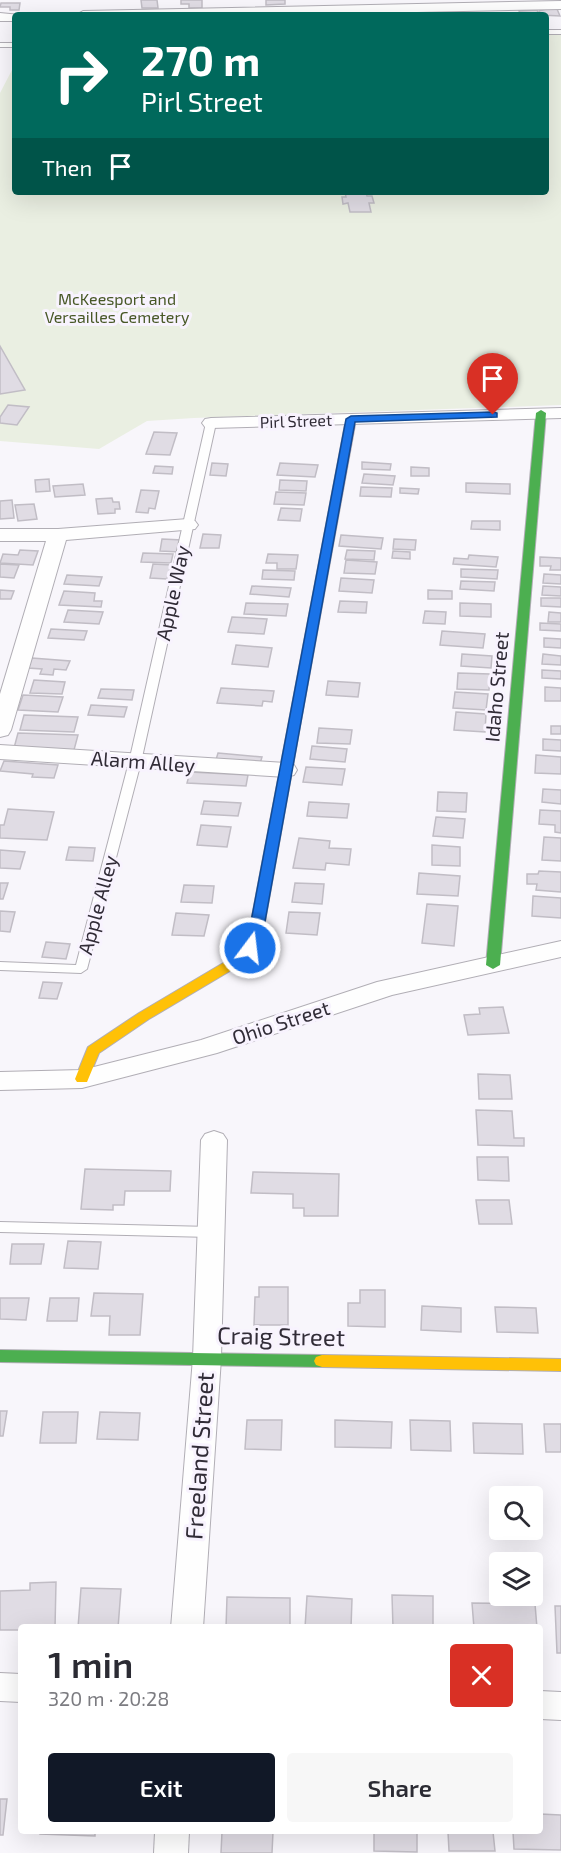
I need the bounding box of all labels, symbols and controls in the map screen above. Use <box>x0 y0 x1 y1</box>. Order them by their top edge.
text: 270 m <box>141 34 260 84</box>
icon: right <box>42 36 120 114</box>
text: Pirl Street <box>141 85 263 117</box>
icon: arrive <box>104 150 137 183</box>
text: Then <box>42 154 92 180</box>
park label: McKeesport and Versailles Cemetery <box>45 289 190 326</box>
pin <box>467 353 518 415</box>
icon: arrive <box>476 362 509 395</box>
street label: Pirl Street <box>260 410 332 431</box>
street label: Apple Way <box>150 543 194 643</box>
street label: Idaho Street <box>479 630 513 743</box>
street label: Alarm Alley <box>90 745 196 777</box>
street label: Apple Alley <box>72 852 122 957</box>
position arrow <box>218 916 282 980</box>
street label: Ohio Street <box>229 995 333 1049</box>
street label: Craig Street <box>217 1320 345 1351</box>
street label: Freeland Street <box>178 1371 219 1541</box>
map controls <box>489 1486 543 1606</box>
button: search <box>489 1486 543 1540</box>
button: layers <box>489 1552 543 1606</box>
text: 1 min <box>48 1642 133 1685</box>
button: close <box>450 1644 513 1707</box>
text: 320 m · 20:28 <box>48 1686 169 1710</box>
button: Exit <box>48 1753 275 1822</box>
button: Share <box>287 1753 513 1822</box>

